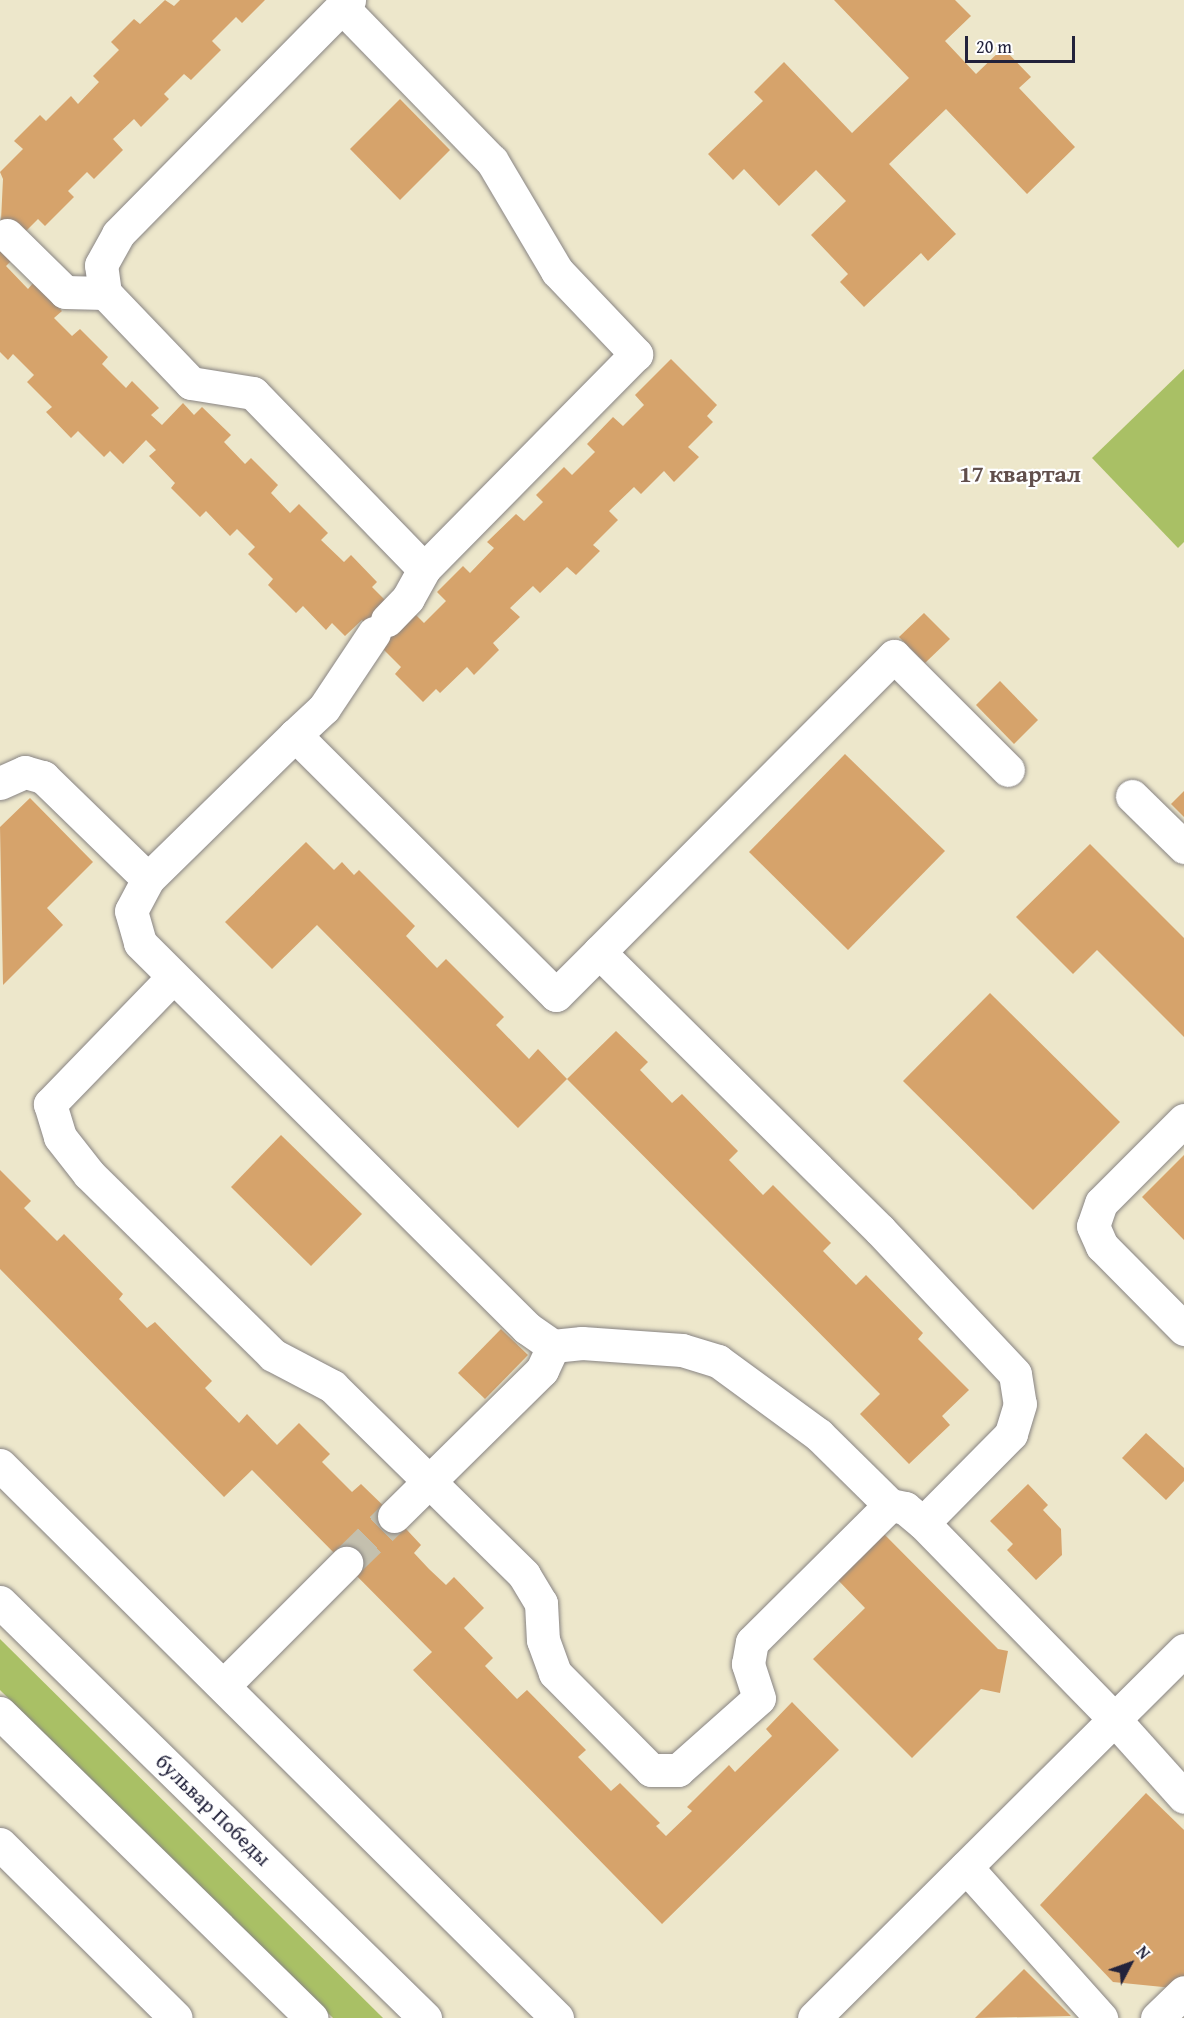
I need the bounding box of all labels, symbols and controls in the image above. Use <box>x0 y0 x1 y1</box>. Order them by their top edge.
scale bar <box>968 24 1078 62</box>
text: 20 m <box>976 33 1012 60</box>
district label: 17 квартал <box>959 460 1081 488</box>
street label: бульвар Победы <box>150 1749 276 1871</box>
north arrow <box>1100 1934 1160 1994</box>
text: N <box>1131 1940 1156 1964</box>

